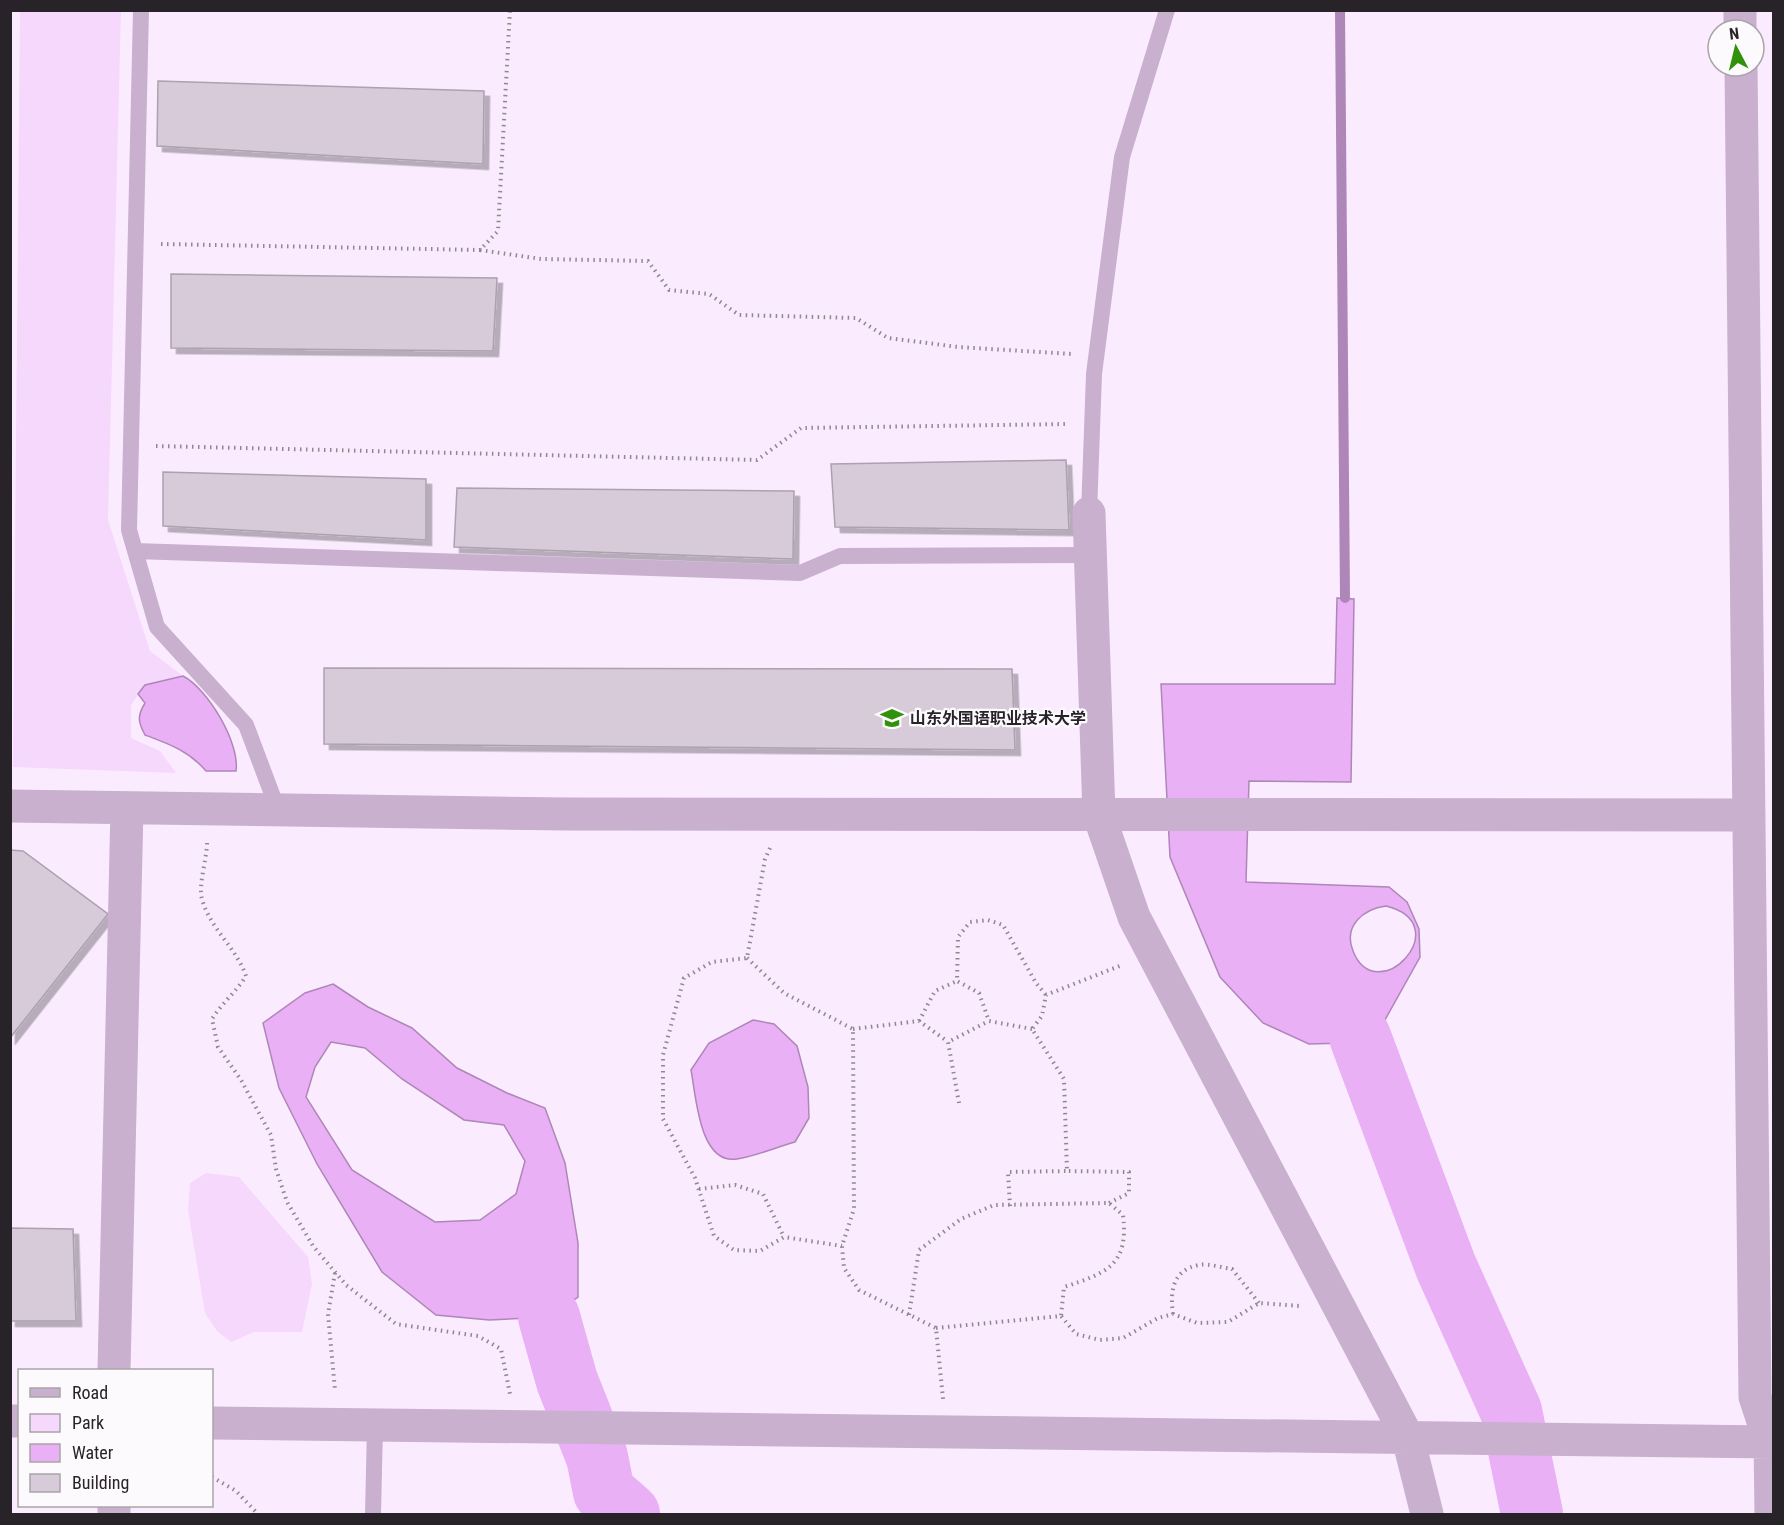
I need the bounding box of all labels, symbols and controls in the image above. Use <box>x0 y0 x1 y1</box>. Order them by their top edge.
north arrow <box>1706 18 1766 78</box>
text: N <box>1728 24 1740 44</box>
school or university icon: 山东外国语职业技术大学 <box>879 705 905 731</box>
place label: 山东外国语职业技术大学 <box>910 709 1086 728</box>
legend <box>18 1369 213 1507</box>
text: Road <box>72 1382 108 1403</box>
text: Park <box>72 1412 104 1433</box>
text: Water <box>72 1442 114 1463</box>
text: Building <box>72 1472 129 1493</box>

